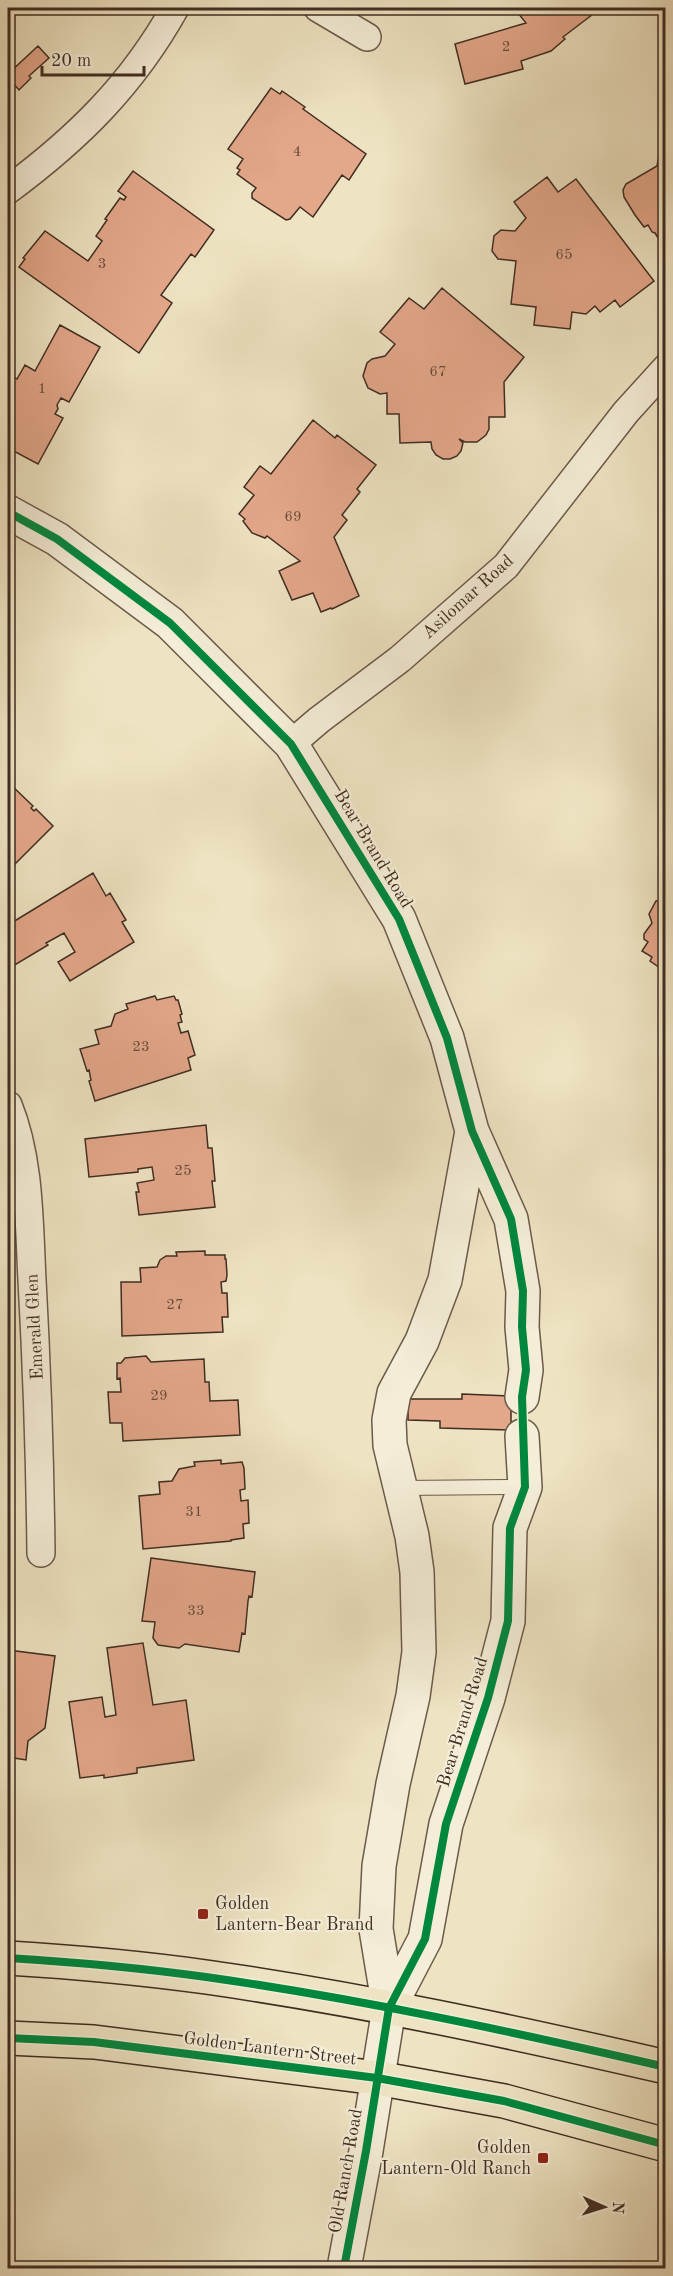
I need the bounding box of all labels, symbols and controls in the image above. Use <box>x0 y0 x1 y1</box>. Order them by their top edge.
scale bar <box>42 39 144 77</box>
house number: 2 <box>502 40 510 55</box>
text: 20 m <box>51 52 91 70</box>
house number: 4 <box>293 145 301 160</box>
house number: 65 <box>555 248 573 263</box>
house number: 3 <box>98 257 106 272</box>
house number: 67 <box>429 365 447 380</box>
house number: 1 <box>38 382 46 397</box>
house number: 69 <box>284 510 302 525</box>
street label: Asilomar Road <box>419 552 517 642</box>
street label: Bear Brand Road <box>331 787 415 911</box>
house number: 23 <box>132 1040 150 1055</box>
house number: 25 <box>174 1164 192 1179</box>
street label: Emerald Glen <box>23 1273 47 1381</box>
house number: 27 <box>166 1298 184 1313</box>
house number: 29 <box>150 1389 168 1404</box>
house number: 31 <box>185 1505 203 1520</box>
house number: 33 <box>187 1604 205 1619</box>
street label: Bear Brand Road <box>435 1655 491 1789</box>
place label: Golden Lantern-Bear Brand <box>215 1895 374 1934</box>
marker: Golden Lantern-Bear Brand <box>196 1907 210 1921</box>
street label: Golden Lantern Street <box>182 2029 358 2069</box>
street label: Old Ranch Road <box>326 2107 366 2235</box>
place label: Golden Lantern-Old Ranch <box>381 2139 531 2178</box>
marker: Golden Lantern-Old Ranch <box>536 2151 550 2165</box>
north arrow <box>574 2177 634 2237</box>
text: N <box>609 2201 625 2215</box>

